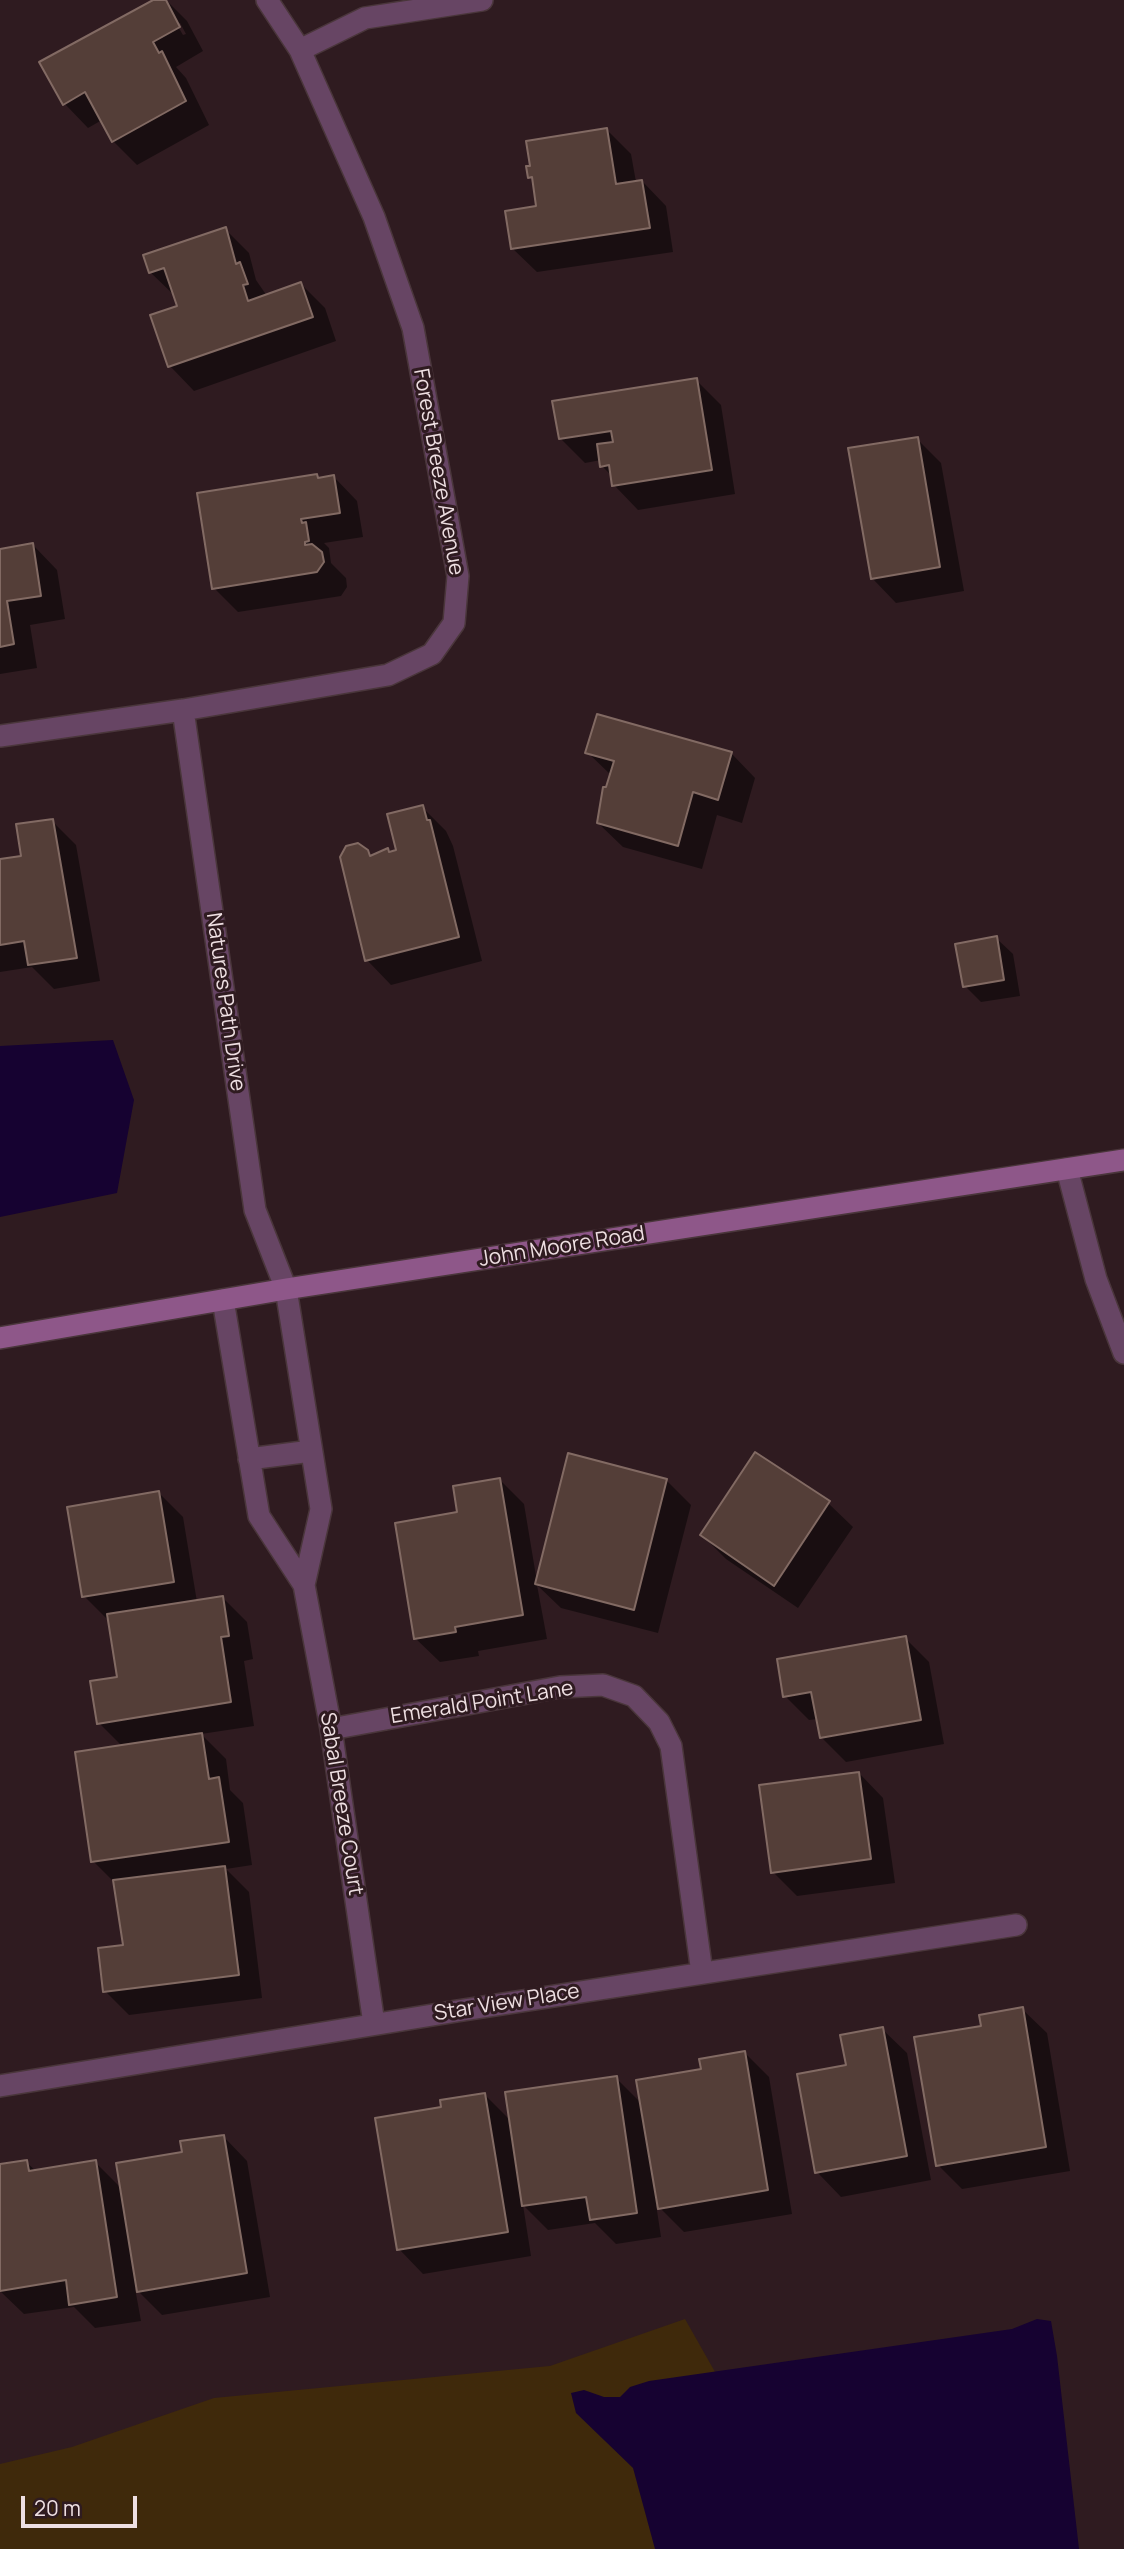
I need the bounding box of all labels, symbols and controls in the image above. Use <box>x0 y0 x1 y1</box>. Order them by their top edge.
street label: Forest Breeze Avenue <box>407 367 469 577</box>
street label: Natures Path Drive <box>200 911 250 1093</box>
street label: John Moore Road <box>477 1221 647 1273</box>
street label: Emerald Point Lane <box>389 1676 575 1730</box>
street label: Sabal Breeze Court <box>314 1711 368 1897</box>
street label: Star View Place <box>432 1979 582 2027</box>
scale bar <box>24 2482 140 2526</box>
text: 20 m <box>34 2494 81 2522</box>

